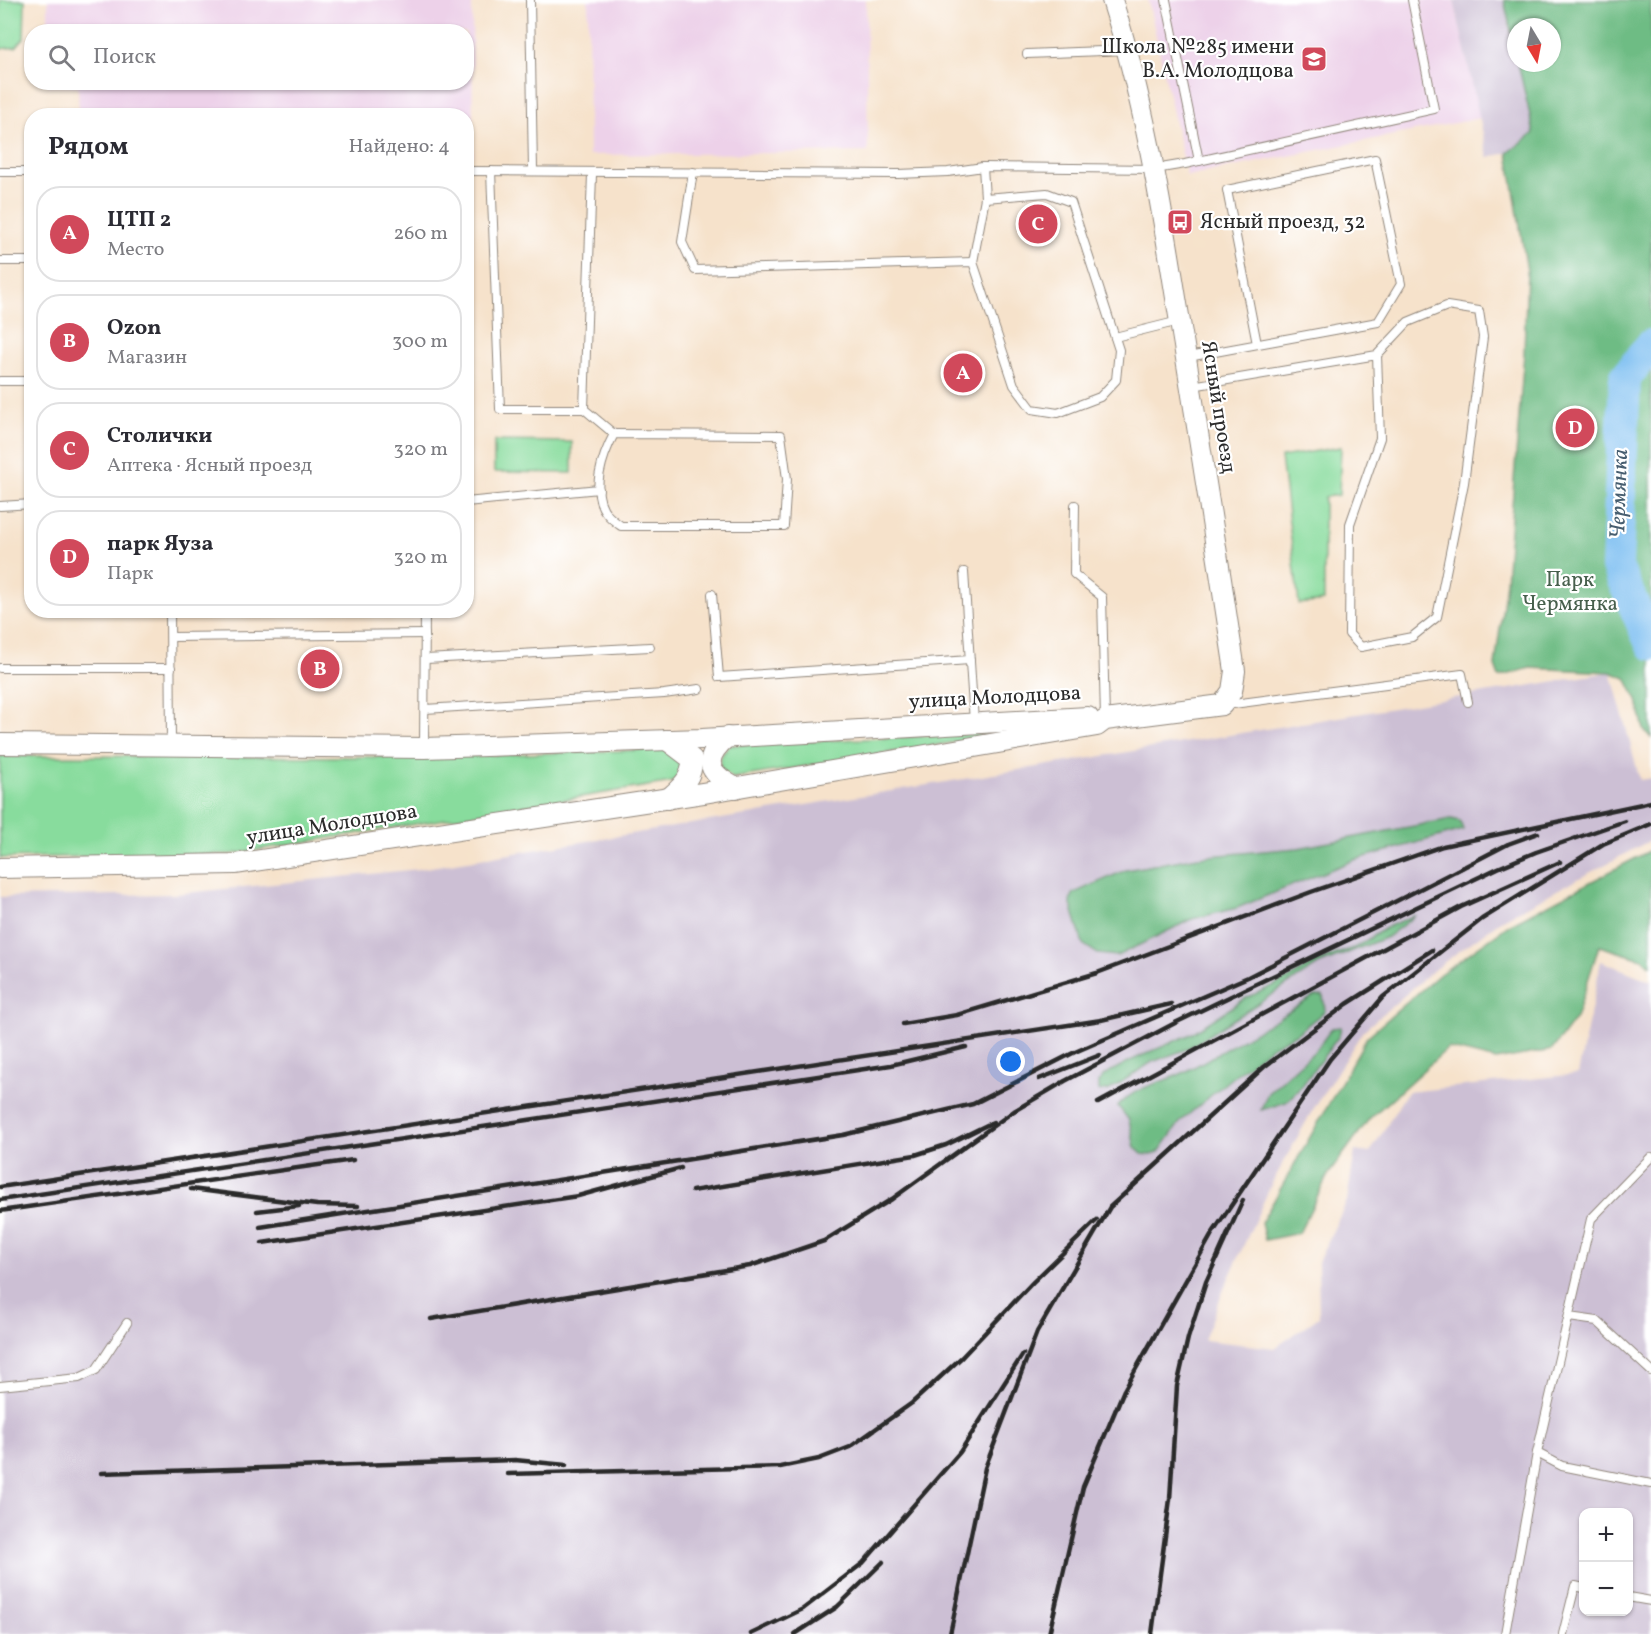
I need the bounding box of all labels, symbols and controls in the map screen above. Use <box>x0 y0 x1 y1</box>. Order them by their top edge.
north arrow <box>1507 18 1561 72</box>
search box <box>24 24 474 90</box>
place label: Школа №285 имени В.А. Молодцова <box>1101 33 1294 86</box>
icon: search <box>45 41 78 74</box>
text: Поиск <box>93 42 156 73</box>
school or university icon: Школа №285 имени В.А. Молодцова <box>1299 44 1329 74</box>
text: Рядом <box>48 129 128 165</box>
text: Найдено: 4 <box>349 133 450 161</box>
pin: C <box>1018 202 1058 246</box>
text: ЦТП 2 <box>107 205 171 236</box>
bus stop icon: Ясный проезд, 32 <box>1165 207 1195 237</box>
place label: Ясный проезд, 32 <box>1200 208 1366 237</box>
text: A <box>62 220 77 248</box>
text: 260 m <box>393 220 448 248</box>
text: Место <box>107 236 164 264</box>
text: Ozon <box>107 313 162 344</box>
text: B <box>63 328 76 356</box>
text: 300 m <box>392 328 448 356</box>
street label: Ясный проезд <box>1193 339 1243 475</box>
text: Магазин <box>107 344 187 372</box>
pin: A <box>944 350 982 395</box>
pin: D <box>1556 406 1594 450</box>
text: Столички <box>107 421 212 452</box>
text: C <box>63 436 76 464</box>
text: 320 m <box>393 436 448 464</box>
water label: Чермянка <box>1603 448 1637 540</box>
text: Аптека · Ясный проезд <box>107 452 312 480</box>
text: парк Яуза <box>107 529 213 560</box>
text: D <box>62 544 77 572</box>
text: 320 m <box>393 544 448 572</box>
text: Парк <box>107 560 153 588</box>
park label: Парк Чермянка <box>1522 566 1618 619</box>
pin: B <box>300 646 340 692</box>
street label: улица Молодцова <box>908 679 1082 717</box>
street label: улица Молодцова <box>244 797 420 853</box>
your location <box>996 1047 1025 1076</box>
map controls <box>1579 1508 1633 1616</box>
button: + <box>1579 1508 1633 1562</box>
button: − <box>1579 1562 1633 1616</box>

